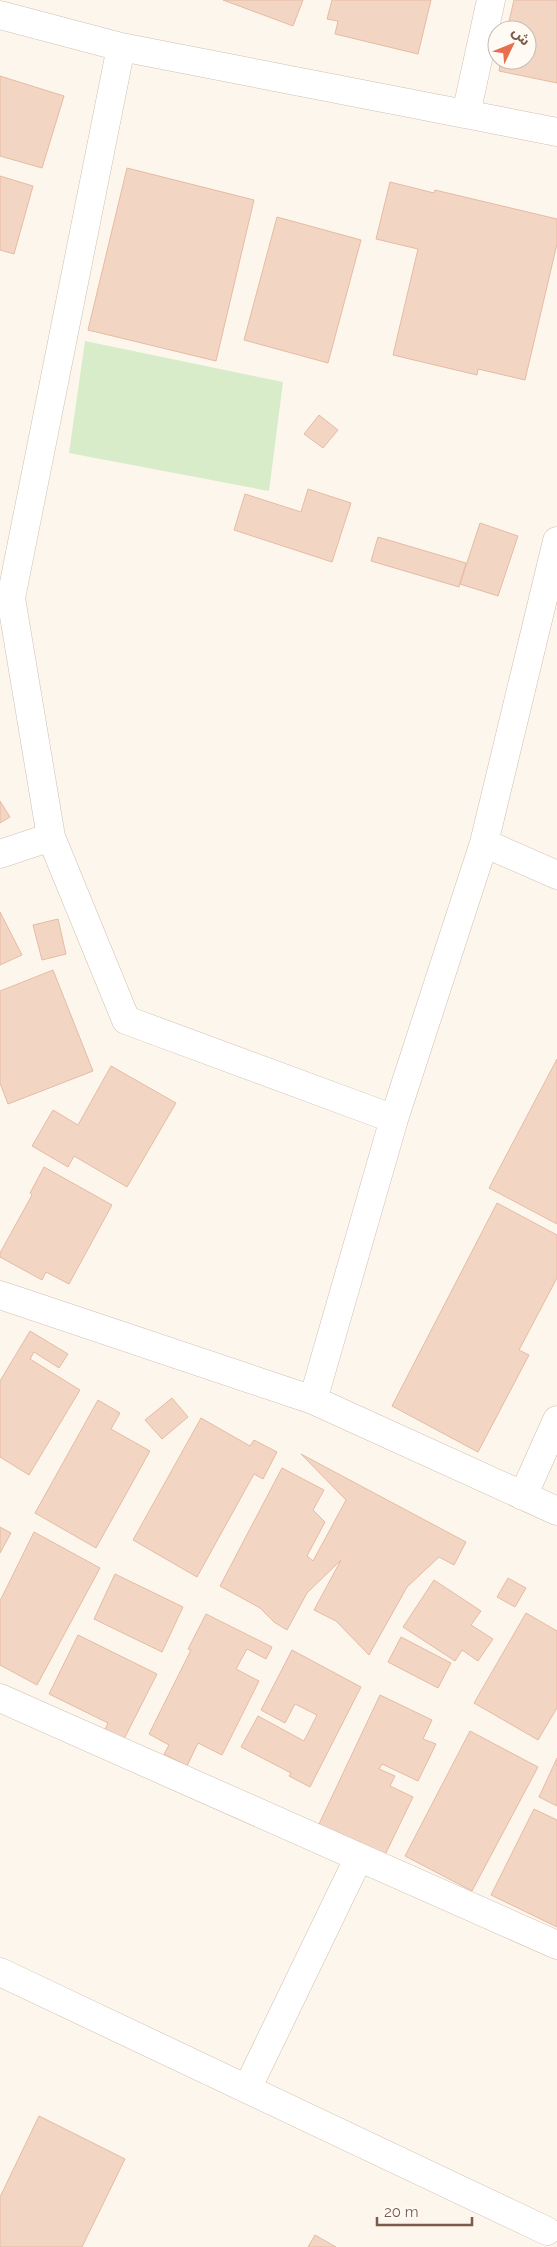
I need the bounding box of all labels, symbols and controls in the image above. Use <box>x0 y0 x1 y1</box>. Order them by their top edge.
north arrow <box>487 20 537 70</box>
text: ش <box>509 24 534 49</box>
scale bar <box>377 2194 472 2226</box>
text: 20 m <box>384 2203 419 2221</box>

